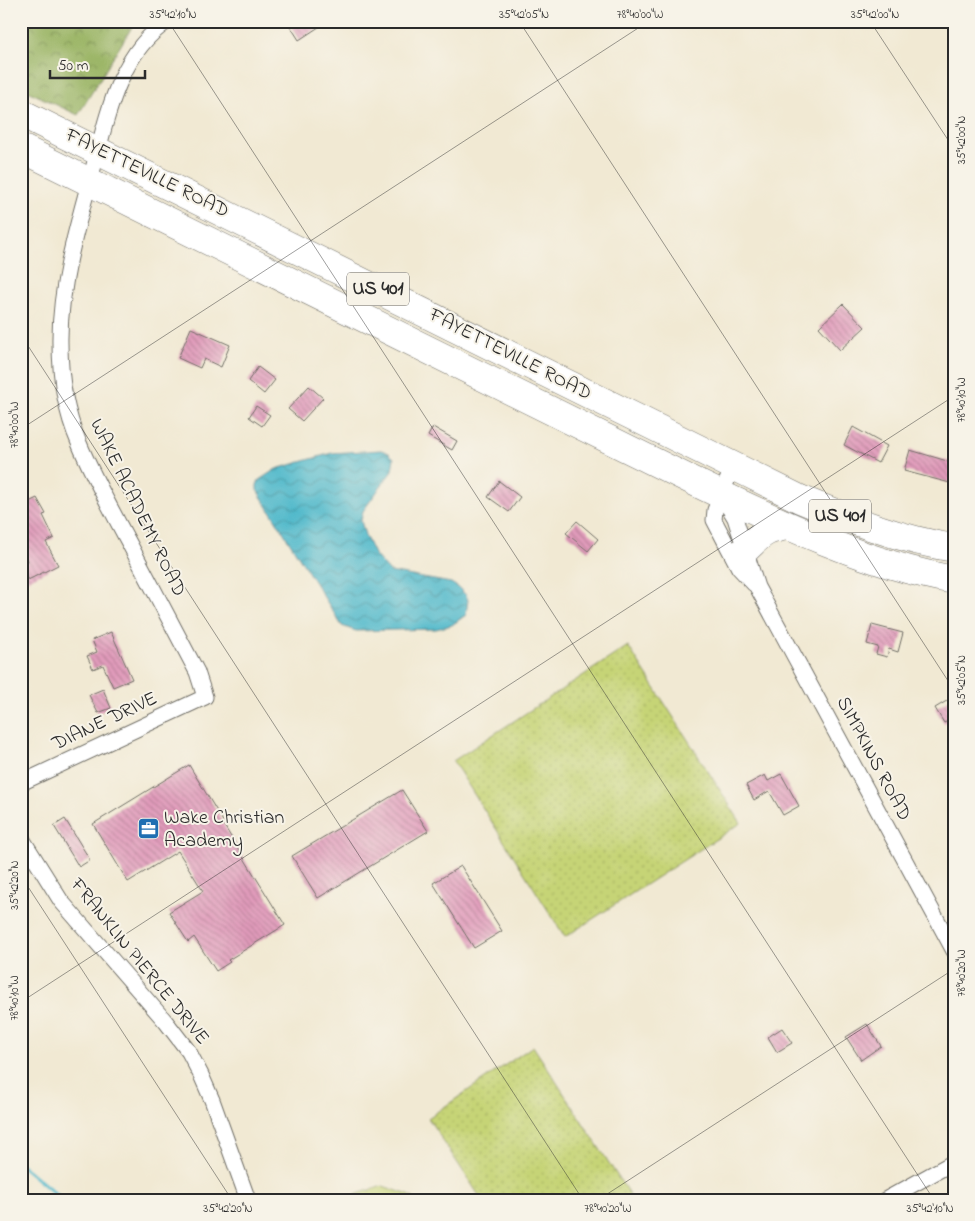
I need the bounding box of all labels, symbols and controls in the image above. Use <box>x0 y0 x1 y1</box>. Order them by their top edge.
text: 35°42'10"N <box>149 6 197 24</box>
text: 35°42'05"N <box>499 6 549 24</box>
text: 78°40'00"W <box>617 6 663 24</box>
text: 35°42'00"N <box>851 6 899 24</box>
scale bar <box>50 48 145 80</box>
text: 50 m <box>58 55 89 77</box>
text: 35°42'00"N <box>953 116 971 164</box>
street label: FAYETTEVILLE ROAD <box>59 121 234 226</box>
road number: US 401 <box>347 272 409 306</box>
street label: FAYETTEVILLE ROAD <box>423 301 596 409</box>
text: 78°40'10"W <box>953 377 971 423</box>
text: 78°40'00"W <box>6 402 24 448</box>
street label: WAKE ACADEMY ROAD <box>81 414 193 602</box>
road number: US 401 <box>809 500 871 532</box>
text: 35°42'05"N <box>953 655 971 705</box>
street label: DIANE DRIVE <box>47 685 162 759</box>
street label: SIMPKINS ROAD <box>828 692 918 826</box>
place label: Wake Christian Academy <box>164 804 285 856</box>
office icon: Wake Christian Academy <box>136 817 160 841</box>
text: 35°42'20"N <box>6 860 24 910</box>
street label: FRANKLIN PIERCE DRIVE <box>62 871 216 1052</box>
text: 78°40'20"W <box>953 949 971 997</box>
text: 78°40'10"W <box>6 975 24 1021</box>
text: 35°42'20"N <box>203 1200 253 1218</box>
text: 78°40'20"W <box>584 1200 632 1218</box>
text: 35°42'10"N <box>906 1200 954 1218</box>

